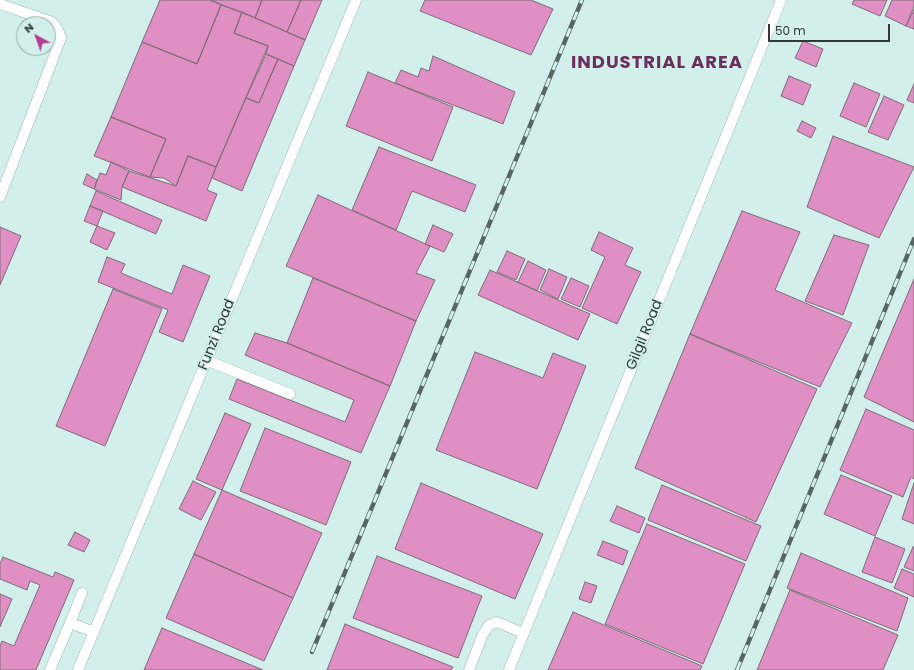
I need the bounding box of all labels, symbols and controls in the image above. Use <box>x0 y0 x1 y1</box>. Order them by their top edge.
north arrow <box>16 16 56 56</box>
scale bar <box>770 16 892 42</box>
text: N <box>20 19 37 36</box>
text: 50 m <box>775 22 806 39</box>
district label: INDUSTRIAL AREA <box>571 52 743 74</box>
street label: Funzi Road <box>195 297 239 373</box>
street label: Gilgil Road <box>623 297 667 373</box>

